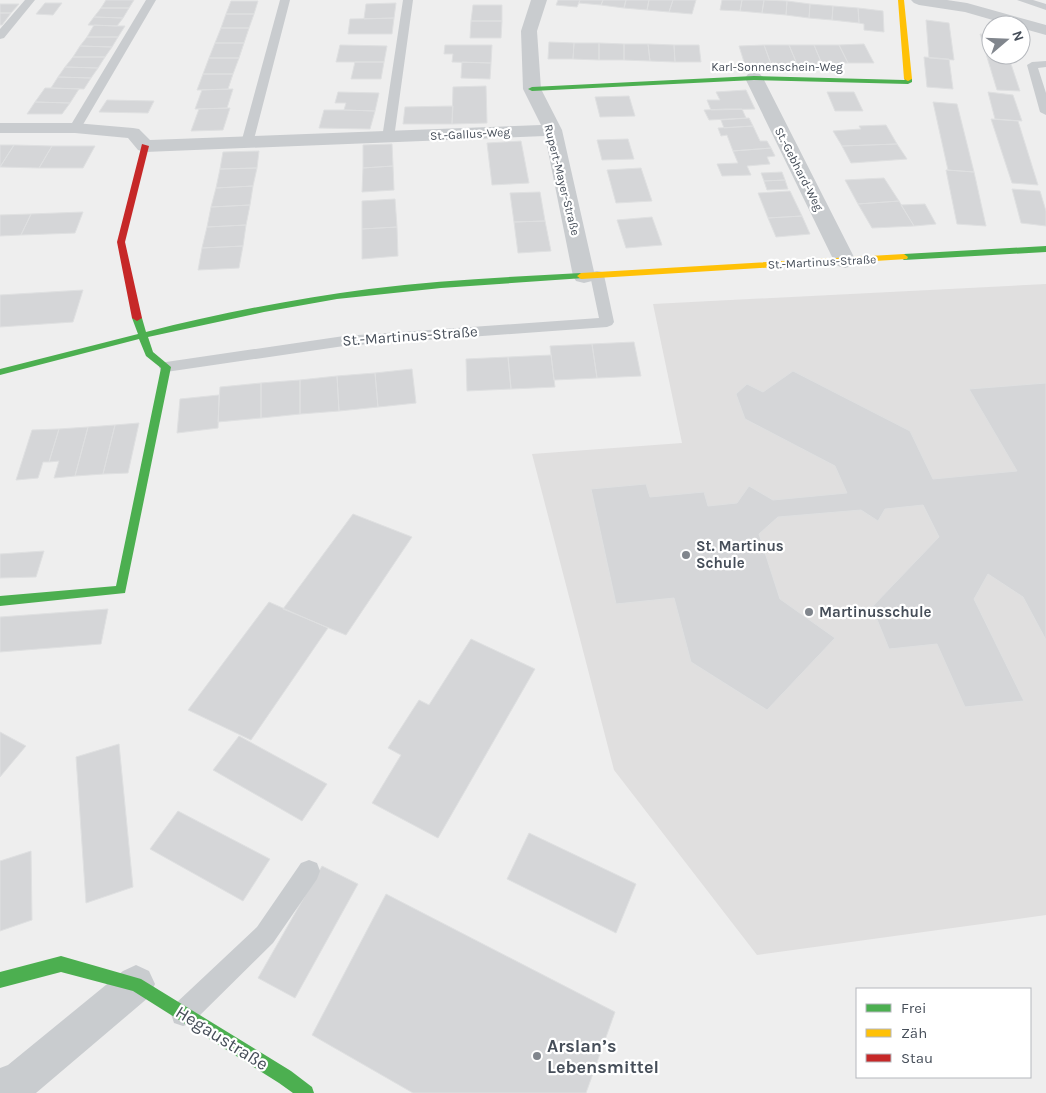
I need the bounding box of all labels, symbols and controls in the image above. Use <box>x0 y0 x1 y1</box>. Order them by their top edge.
north arrow <box>981 15 1031 65</box>
text: N <box>1008 28 1027 43</box>
street label: Karl-Sonnenschein-Weg <box>711 60 843 74</box>
street label: Rupert-Mayer-Straße <box>541 123 583 237</box>
street label: St.-Gallus-Weg <box>430 125 511 143</box>
street label: St.-Gebhard-Weg <box>772 125 826 213</box>
street label: St.-Martinus-Straße <box>767 252 877 272</box>
street label: St.-Martinus-Straße <box>342 322 478 350</box>
place label: St. Martinus Schule <box>696 537 784 572</box>
marker: St. Martinus Schule <box>680 549 692 561</box>
place label: Martinusschule <box>819 603 931 621</box>
marker: Martinusschule <box>803 606 815 618</box>
legend <box>856 988 1031 1078</box>
text: Frei <box>901 999 926 1017</box>
street label: Hegaustraße <box>172 1001 272 1075</box>
text: Zäh <box>901 1024 927 1042</box>
place label: Arslan’s Lebensmittel <box>547 1035 659 1078</box>
text: Stau <box>901 1049 933 1067</box>
marker: Arslan’s Lebensmittel <box>531 1050 543 1062</box>

